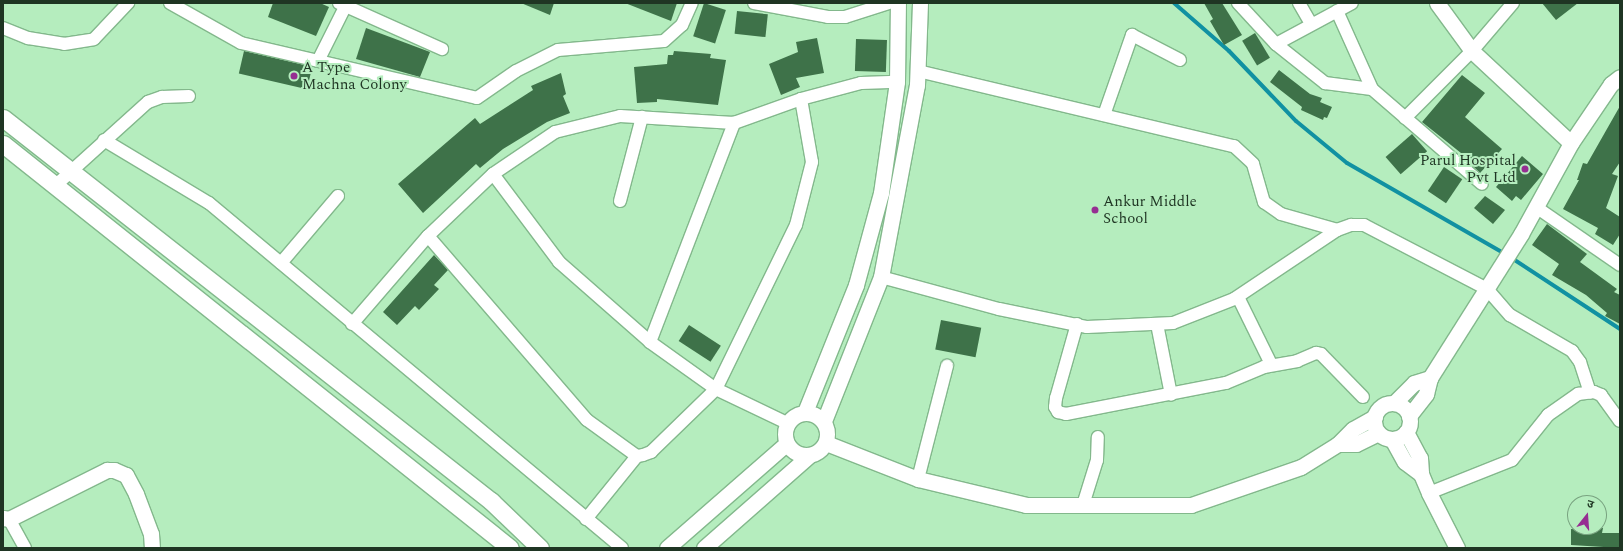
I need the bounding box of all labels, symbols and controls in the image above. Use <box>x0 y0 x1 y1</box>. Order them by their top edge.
place label: A Type Machna Colony <box>302 58 407 93</box>
marker: A Type Machna Colony <box>289 71 299 81</box>
place label: Parul Hospital Pvt Ltd <box>1420 151 1516 186</box>
marker: Parul Hospital Pvt Ltd <box>1519 163 1531 175</box>
place label: Ankur Middle School <box>1103 192 1197 227</box>
marker: Ankur Middle School <box>1090 205 1100 215</box>
north arrow <box>1567 495 1607 535</box>
text: उ <box>1585 495 1596 513</box>

